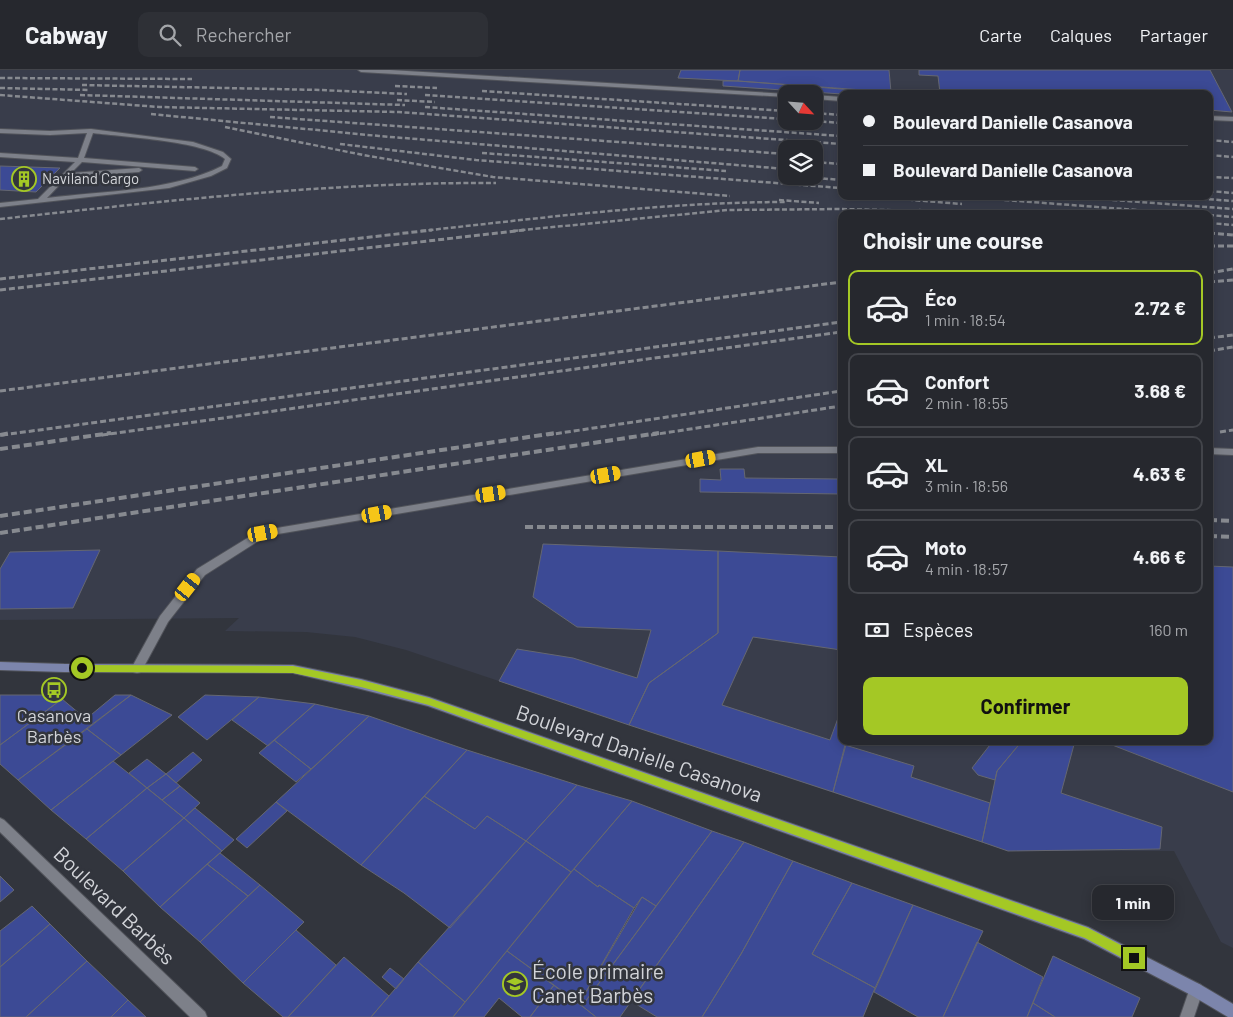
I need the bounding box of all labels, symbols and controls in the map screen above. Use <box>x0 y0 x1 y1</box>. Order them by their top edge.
search box <box>138 12 488 57</box>
text: Cabway <box>25 20 108 49</box>
icon: search <box>156 21 184 49</box>
text: Rechercher <box>196 23 292 46</box>
text: Carte <box>979 24 1022 46</box>
text: Calques <box>1050 24 1112 46</box>
text: Partager <box>1140 24 1208 46</box>
north arrow <box>778 85 822 130</box>
map controls <box>778 85 823 185</box>
text: Boulevard Danielle Casanova <box>893 110 1133 133</box>
button: layers <box>778 140 823 185</box>
text: Boulevard Danielle Casanova <box>893 158 1133 181</box>
building icon: Naviland Cargo <box>11 166 37 192</box>
place label: Naviland Cargo <box>42 169 139 187</box>
text: Choisir une course <box>863 227 1043 253</box>
icon: car <box>865 285 910 330</box>
text: Éco <box>925 287 957 310</box>
text: 2.72 € <box>1134 296 1186 319</box>
text: 1 min · 18:54 <box>925 310 1006 329</box>
icon: car <box>865 368 910 413</box>
text: Confort <box>925 370 989 393</box>
text: 3.68 € <box>1134 379 1186 402</box>
text: 2 min · 18:55 <box>925 393 1008 412</box>
car <box>684 449 717 469</box>
icon: car <box>865 451 910 496</box>
text: XL <box>925 453 948 476</box>
text: 4.63 € <box>1133 462 1186 485</box>
car <box>589 465 622 485</box>
text: 3 min · 18:56 <box>925 476 1008 495</box>
car <box>475 484 506 504</box>
car <box>360 504 393 524</box>
car <box>246 523 279 543</box>
icon: car <box>865 534 910 579</box>
text: Moto <box>925 536 967 559</box>
text: 4.66 € <box>1133 545 1186 568</box>
text: 4 min · 18:57 <box>925 559 1008 578</box>
car <box>172 571 203 603</box>
icon: cash <box>863 616 891 644</box>
text: Espèces <box>903 618 973 641</box>
text: 160 m <box>1149 620 1188 639</box>
route start <box>71 657 93 679</box>
bus stop icon: Casanova Barbès <box>41 677 67 703</box>
button: Confirmer <box>863 677 1188 735</box>
street label: Boulevard Danielle Casanova <box>513 699 766 807</box>
place label: Casanova Barbès <box>17 704 91 747</box>
street label: Boulevard Barbès <box>49 841 181 969</box>
callout: 1 min <box>1093 886 1175 920</box>
text: 1 min <box>1115 893 1151 912</box>
route end <box>1123 947 1145 969</box>
place label: École primaire Canet Barbès <box>532 958 664 1007</box>
school or university icon: École primaire Canet Barbès <box>502 971 528 997</box>

